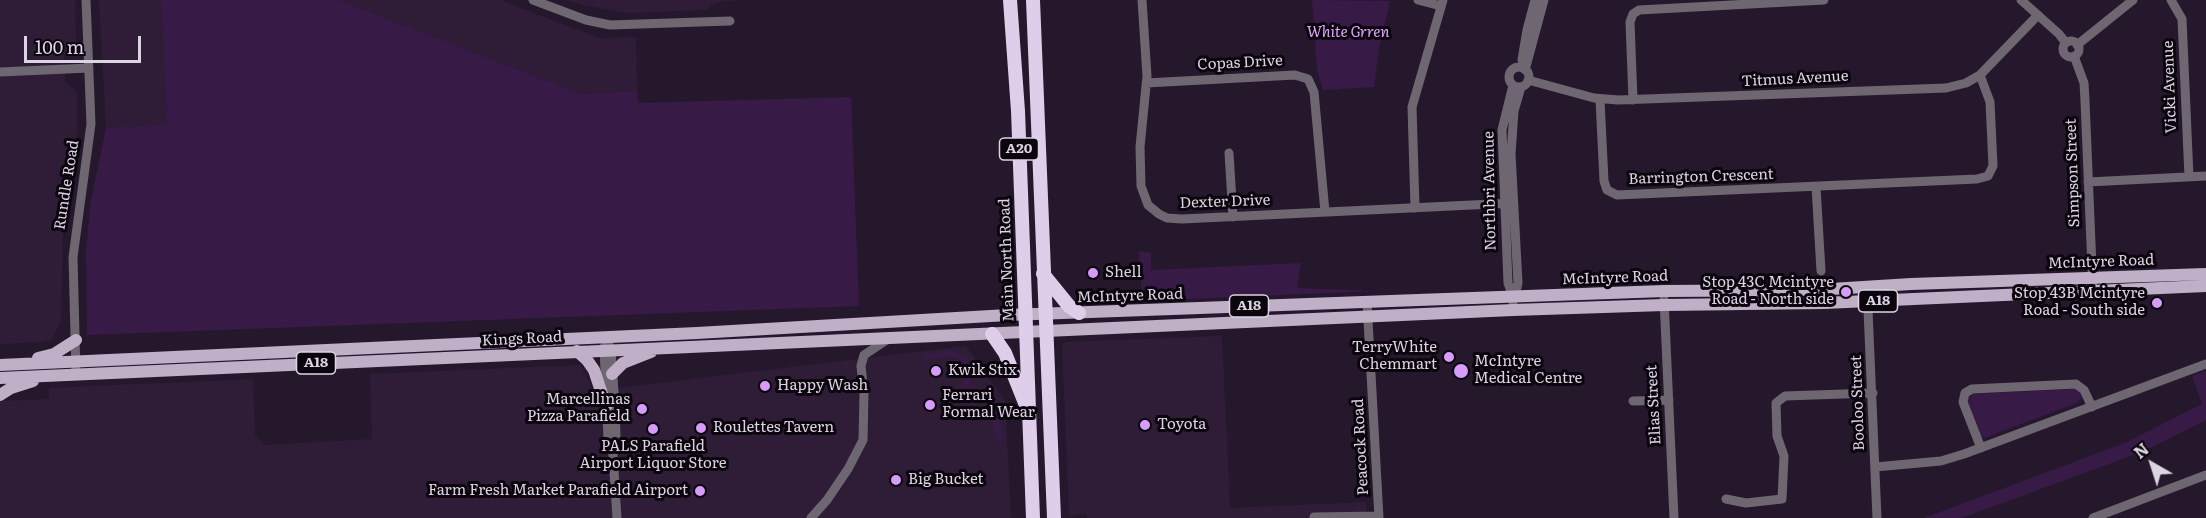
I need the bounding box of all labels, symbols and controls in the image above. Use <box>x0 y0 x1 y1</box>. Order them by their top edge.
scale bar <box>27 24 144 62</box>
park label: White Grren <box>1307 24 1389 42</box>
text: 100 m <box>35 33 84 60</box>
street label: Vicki Avenue <box>2159 40 2181 134</box>
street label: Copas Drive <box>1197 52 1283 74</box>
street label: Titmus Avenue <box>1741 67 1849 91</box>
street label: Simpson Street <box>2062 118 2084 228</box>
street label: Northbri Avenue <box>1480 131 1500 251</box>
road number: A20 <box>1000 138 1038 160</box>
street label: Rundle Road <box>51 139 83 231</box>
street label: Barrington Crescent <box>1628 165 1774 189</box>
street label: Dexter Drive <box>1179 191 1271 213</box>
street label: Main North Road <box>996 198 1018 322</box>
street label: McIntyre Road <box>2047 251 2155 273</box>
place label: Shell <box>1105 264 1141 282</box>
marker: Shell <box>1086 266 1100 280</box>
street label: McIntyre Road <box>1561 267 1669 289</box>
place label: Stop 43C Mcintyre Road - North side <box>1702 274 1834 309</box>
street label: McIntyre Road <box>1076 285 1184 307</box>
marker: Stop 43C Mcintyre Road - North side <box>1839 285 1853 299</box>
place label: Stop 43B Mcintyre Road - South side <box>2014 285 2145 320</box>
road number: A18 <box>1858 290 1898 312</box>
road number: A18 <box>1230 295 1268 317</box>
marker: Stop 43B Mcintyre Road - South side <box>2150 296 2164 310</box>
street label: Kings Road <box>481 328 563 350</box>
place label: TerryWhite Chemmart <box>1352 339 1437 374</box>
marker: TerryWhite Chemmart <box>1442 350 1456 364</box>
road number: A18 <box>296 352 336 374</box>
place label: McIntyre Medical Centre <box>1474 353 1582 388</box>
street label: Booloo Street <box>1847 355 1869 451</box>
place label: Kwik Stix <box>948 362 1017 380</box>
marker: McIntyre Medical Centre <box>1452 362 1470 380</box>
marker: Kwik Stix <box>929 364 943 378</box>
street label: Elias Street <box>1643 365 1665 445</box>
place label: Happy Wash <box>777 377 868 395</box>
marker: Happy Wash <box>758 379 772 393</box>
place label: Ferrari Formal Wear <box>942 387 1035 422</box>
place label: Marcellinas Pizza Parafield <box>527 391 630 426</box>
marker: Ferrari Formal Wear <box>923 398 937 412</box>
street label: Peacock Road <box>1349 398 1373 496</box>
marker: Marcellinas Pizza Parafield <box>635 402 649 416</box>
place label: Toyota <box>1157 416 1206 434</box>
marker: Toyota <box>1138 418 1152 432</box>
place label: Roulettes Tavern <box>713 419 834 437</box>
marker: Roulettes Tavern <box>694 421 708 435</box>
marker: PALS Parafield Airport Liquor Store <box>646 422 660 436</box>
north arrow <box>2122 434 2182 494</box>
text: N <box>2128 436 2153 464</box>
place label: PALS Parafield Airport Liquor Store <box>580 438 726 473</box>
place label: Big Bucket <box>908 471 984 489</box>
marker: Big Bucket <box>889 473 903 487</box>
place label: Farm Fresh Market Parafield Airport <box>428 482 688 500</box>
marker: Farm Fresh Market Parafield Airport <box>693 484 707 498</box>

